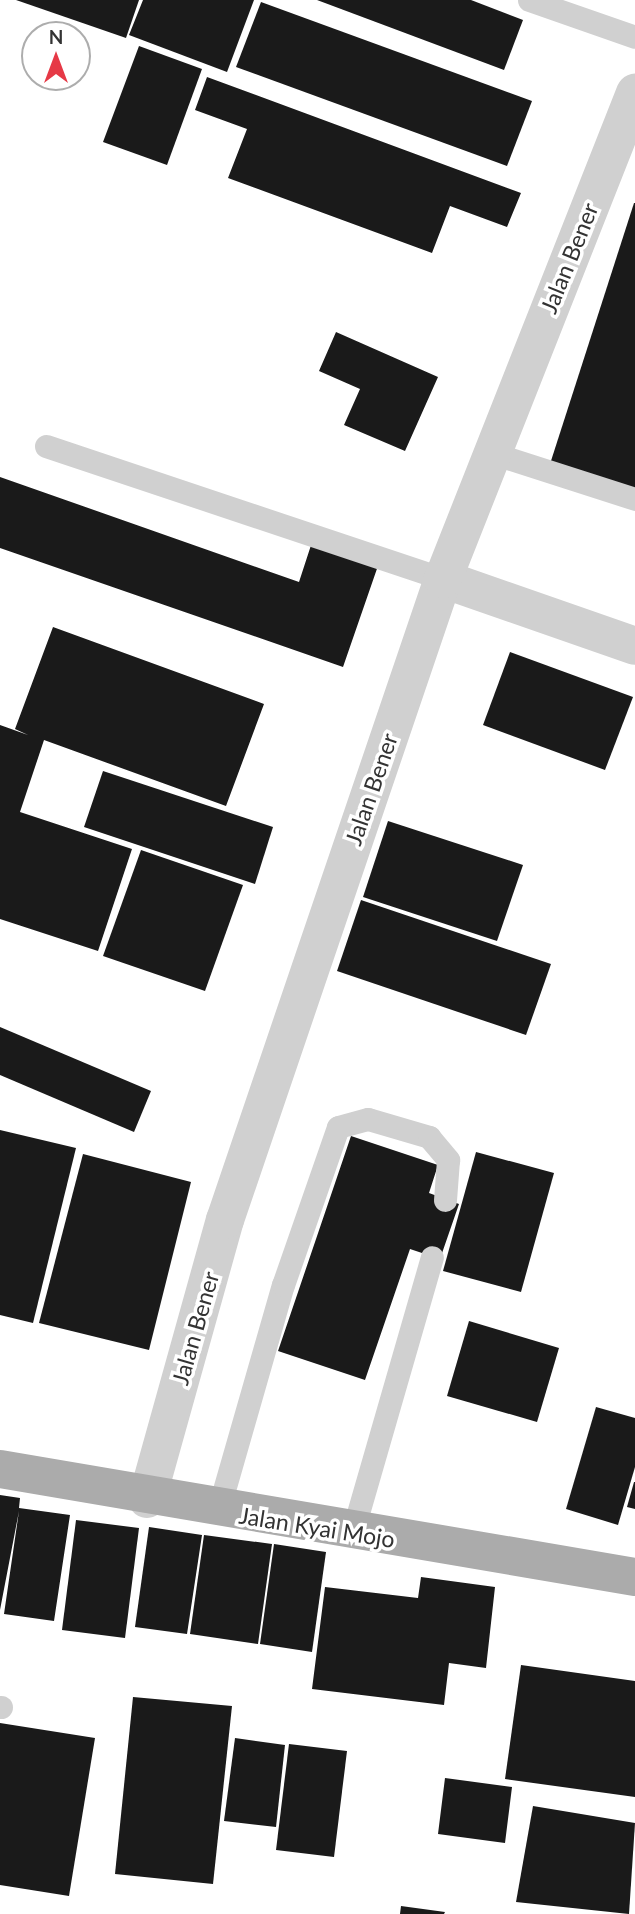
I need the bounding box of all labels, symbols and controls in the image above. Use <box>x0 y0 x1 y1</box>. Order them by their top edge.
north arrow <box>21 21 91 91</box>
text: N <box>49 25 63 48</box>
street label: Jalan Bener <box>534 199 604 317</box>
street label: Jalan Bener <box>339 729 403 849</box>
street label: Jalan Bener <box>166 1268 224 1388</box>
street label: Jalan Kyai Mojo <box>237 1501 397 1553</box>

